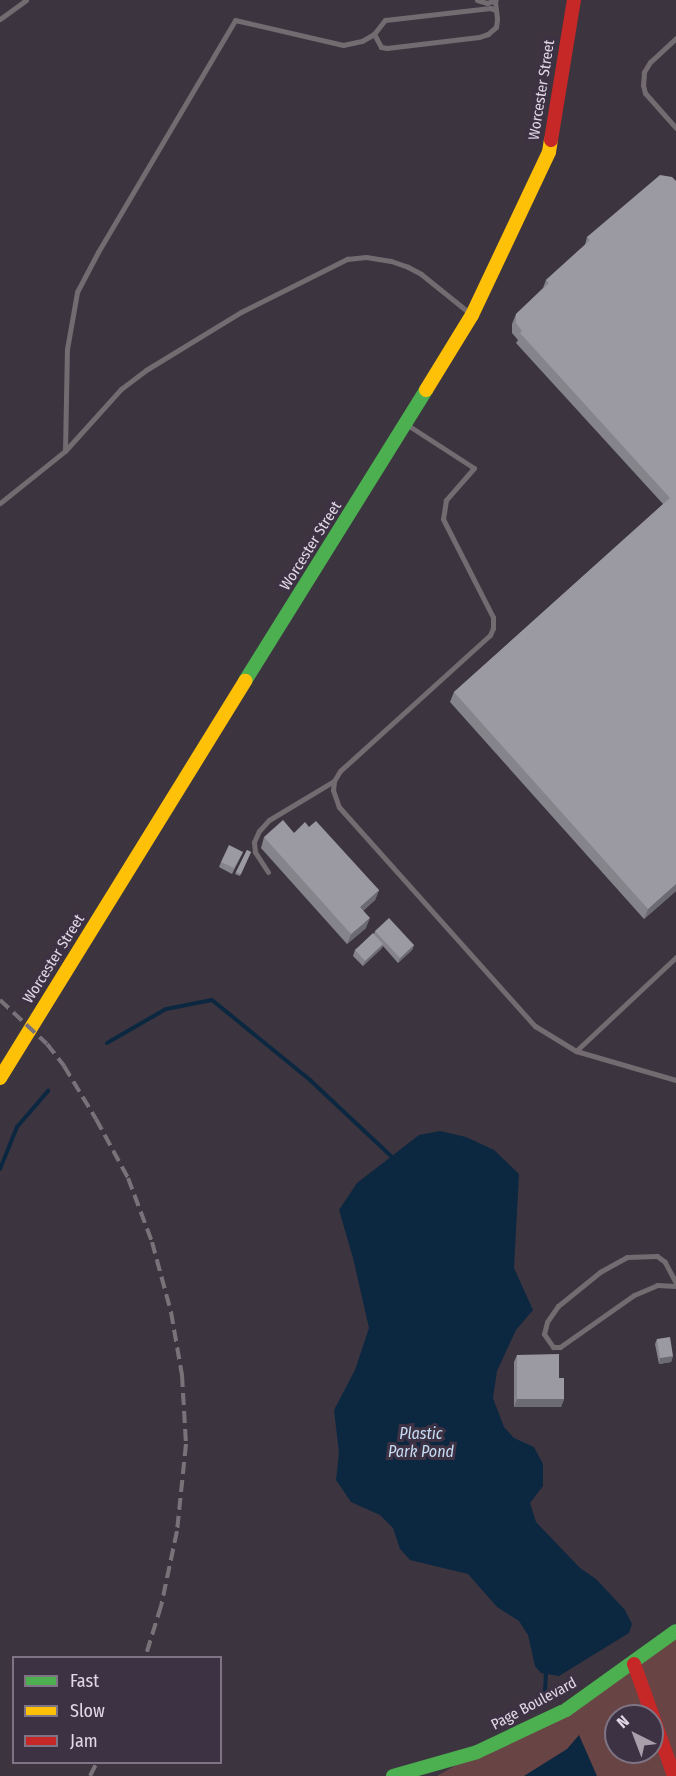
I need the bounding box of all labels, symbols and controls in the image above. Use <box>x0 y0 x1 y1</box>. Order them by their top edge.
street label: Worcester Street <box>525 38 559 142</box>
street label: Worcester Street <box>276 498 346 594</box>
street label: Worcester Street <box>19 911 89 1007</box>
water label: Plastic Park Pond <box>388 1424 454 1462</box>
legend <box>12 1656 222 1764</box>
text: Fast <box>70 1670 99 1692</box>
street label: Page Boulevard <box>488 1674 580 1734</box>
text: Slow <box>70 1700 105 1722</box>
north arrow <box>604 1704 664 1764</box>
text: N <box>613 1711 633 1732</box>
text: Jam <box>70 1730 98 1752</box>

